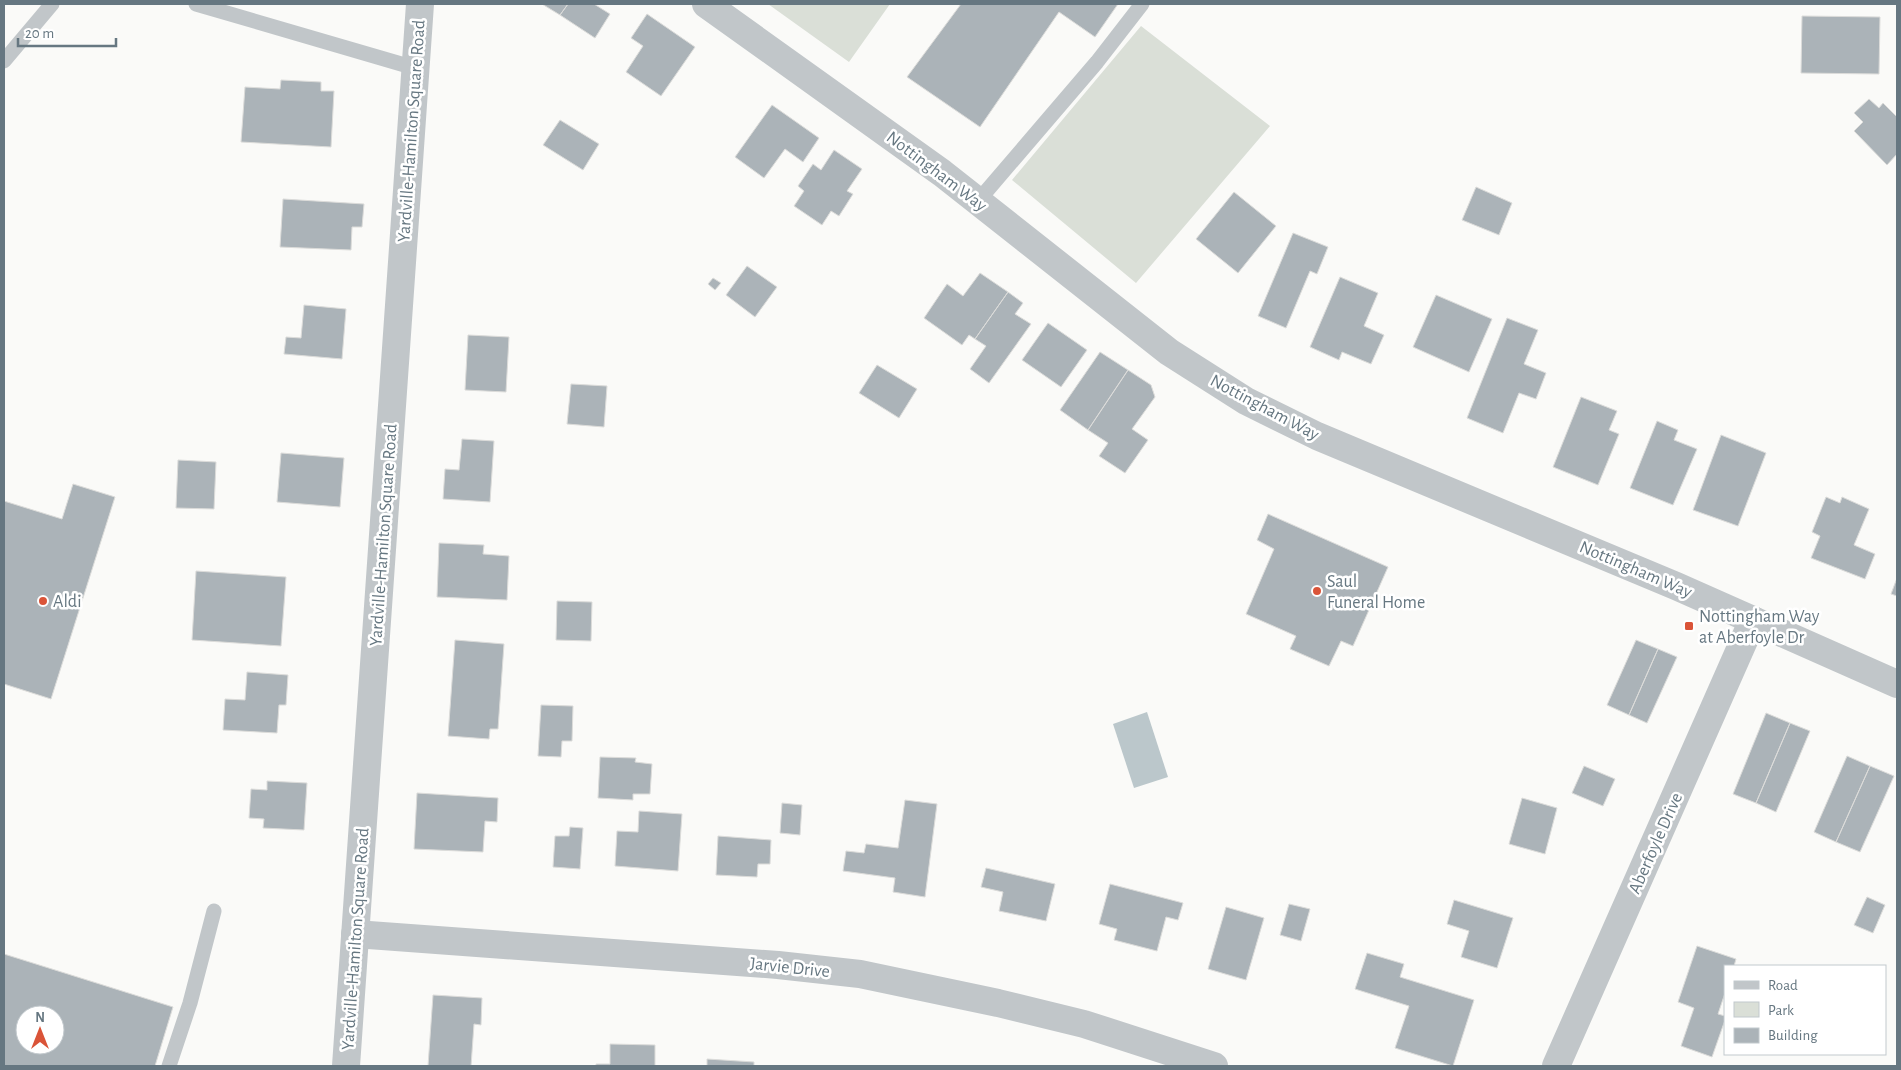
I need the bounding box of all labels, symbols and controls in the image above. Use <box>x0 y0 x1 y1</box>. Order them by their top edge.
scale bar <box>18 15 115 47</box>
street label: Yardville-Hamilton Square Road <box>395 19 429 243</box>
text: 20 m <box>25 26 54 41</box>
street label: Nottingham Way <box>883 128 990 215</box>
street label: Nottingham Way <box>1207 372 1322 444</box>
street label: Yardville-Hamilton Square Road <box>367 423 401 647</box>
street label: Nottingham Way <box>1577 538 1695 602</box>
place label: Saul Funeral Home <box>1327 573 1425 612</box>
marker: Saul Funeral Home <box>1311 585 1323 597</box>
place label: Aldi <box>53 593 82 611</box>
marker: Aldi <box>37 595 49 607</box>
place label: Nottingham Way at Aberfoyle Dr <box>1699 608 1820 647</box>
marker: Nottingham Way at Aberfoyle Dr <box>1683 620 1695 632</box>
street label: Aberfoyle Drive <box>1626 790 1686 897</box>
street label: Yardville-Hamilton Square Road <box>339 827 373 1051</box>
street label: Jarvie Drive <box>749 955 831 981</box>
legend <box>1724 965 1886 1055</box>
text: Road <box>1768 978 1798 993</box>
text: Park <box>1768 1003 1794 1018</box>
north arrow <box>15 1005 65 1055</box>
text: N <box>35 1011 45 1025</box>
text: Building <box>1768 1028 1818 1043</box>

